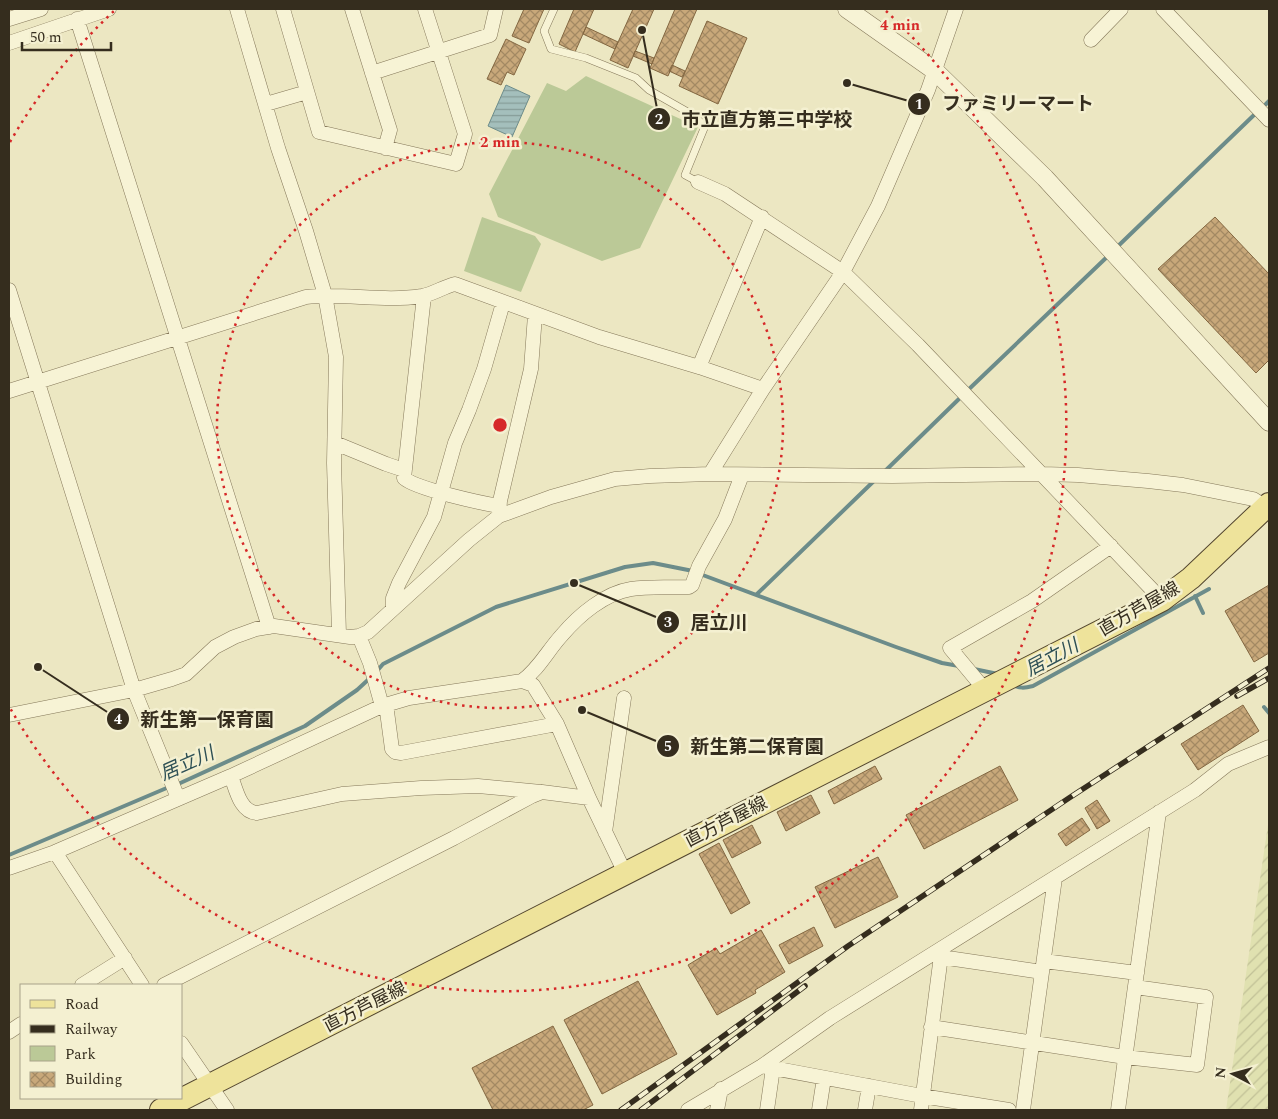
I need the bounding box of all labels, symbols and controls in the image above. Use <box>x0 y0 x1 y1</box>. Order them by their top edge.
text: 4 min <box>880 14 920 37</box>
scale bar <box>22 20 111 52</box>
text: 50 m <box>30 26 62 49</box>
callout: ファミリーマート <box>907 87 1104 121</box>
text: ファミリーマート <box>942 90 1094 119</box>
text: 1 <box>915 93 923 116</box>
callout: 市立直方第三中学校 <box>646 102 862 136</box>
text: 市立直方第三中学校 <box>681 106 853 135</box>
text: 2 <box>655 108 663 131</box>
text: 2 min <box>480 131 520 154</box>
centre of rings <box>491 416 509 434</box>
street label: 直方芦屋線 <box>1093 575 1185 643</box>
callout: 居立川 <box>655 605 757 639</box>
text: 居立川 <box>690 609 748 638</box>
text: 3 <box>664 611 672 634</box>
water label: 居立川 <box>1020 631 1086 684</box>
callout: 新生第一保育園 <box>105 702 283 736</box>
text: 新生第一保育園 <box>140 706 274 735</box>
text: 4 <box>114 708 123 731</box>
callout: 新生第二保育園 <box>655 729 833 763</box>
text: 新生第二保育園 <box>690 733 824 762</box>
text: 5 <box>664 735 672 758</box>
water label: 居立川 <box>155 738 221 789</box>
street label: 直方芦屋線 <box>680 790 772 854</box>
street label: 直方芦屋線 <box>319 975 411 1039</box>
legend <box>20 984 182 1099</box>
text: Road <box>65 993 99 1016</box>
text: Railway <box>65 1018 118 1041</box>
text: Park <box>65 1043 96 1066</box>
north arrow <box>1208 1049 1258 1099</box>
text: N <box>1210 1066 1232 1079</box>
text: Building <box>65 1068 122 1091</box>

